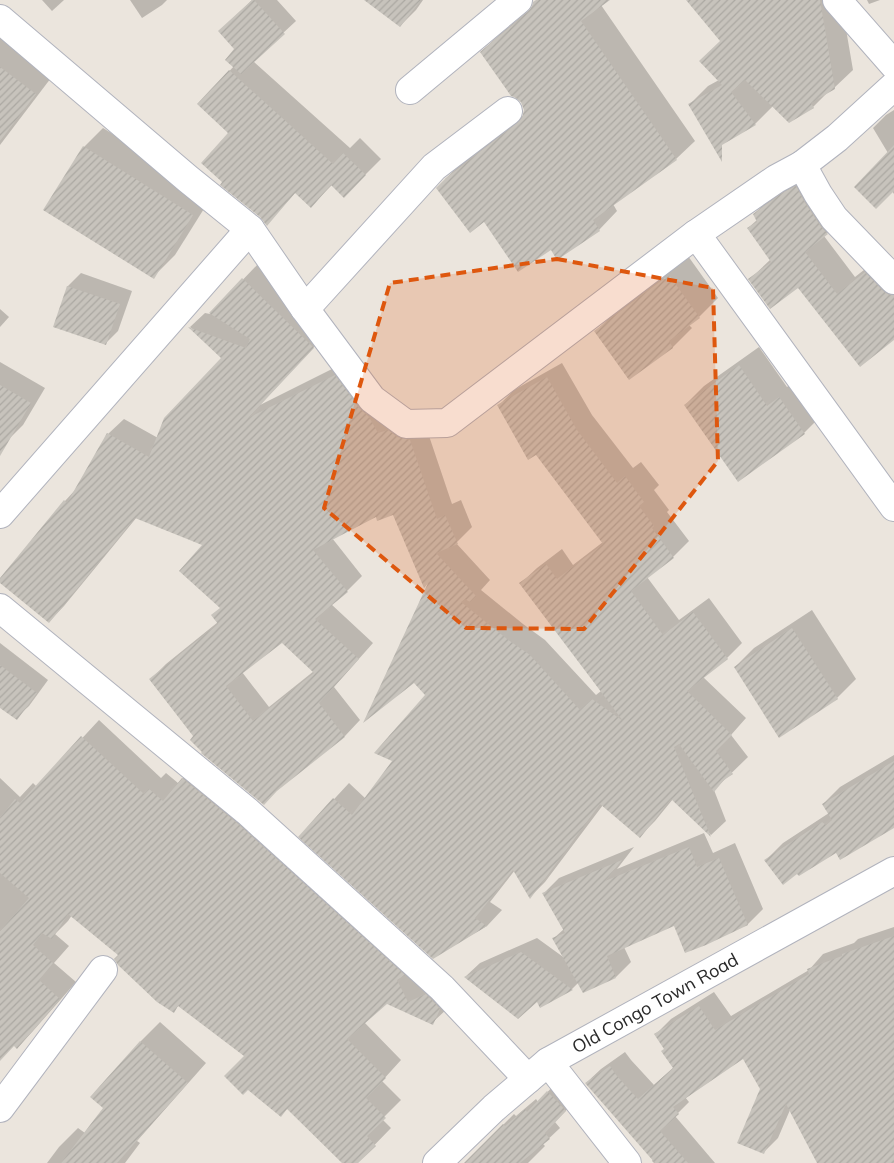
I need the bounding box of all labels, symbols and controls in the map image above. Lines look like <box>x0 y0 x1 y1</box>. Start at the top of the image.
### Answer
street label: Old Congo Town Road <box>568 948 742 1058</box>

